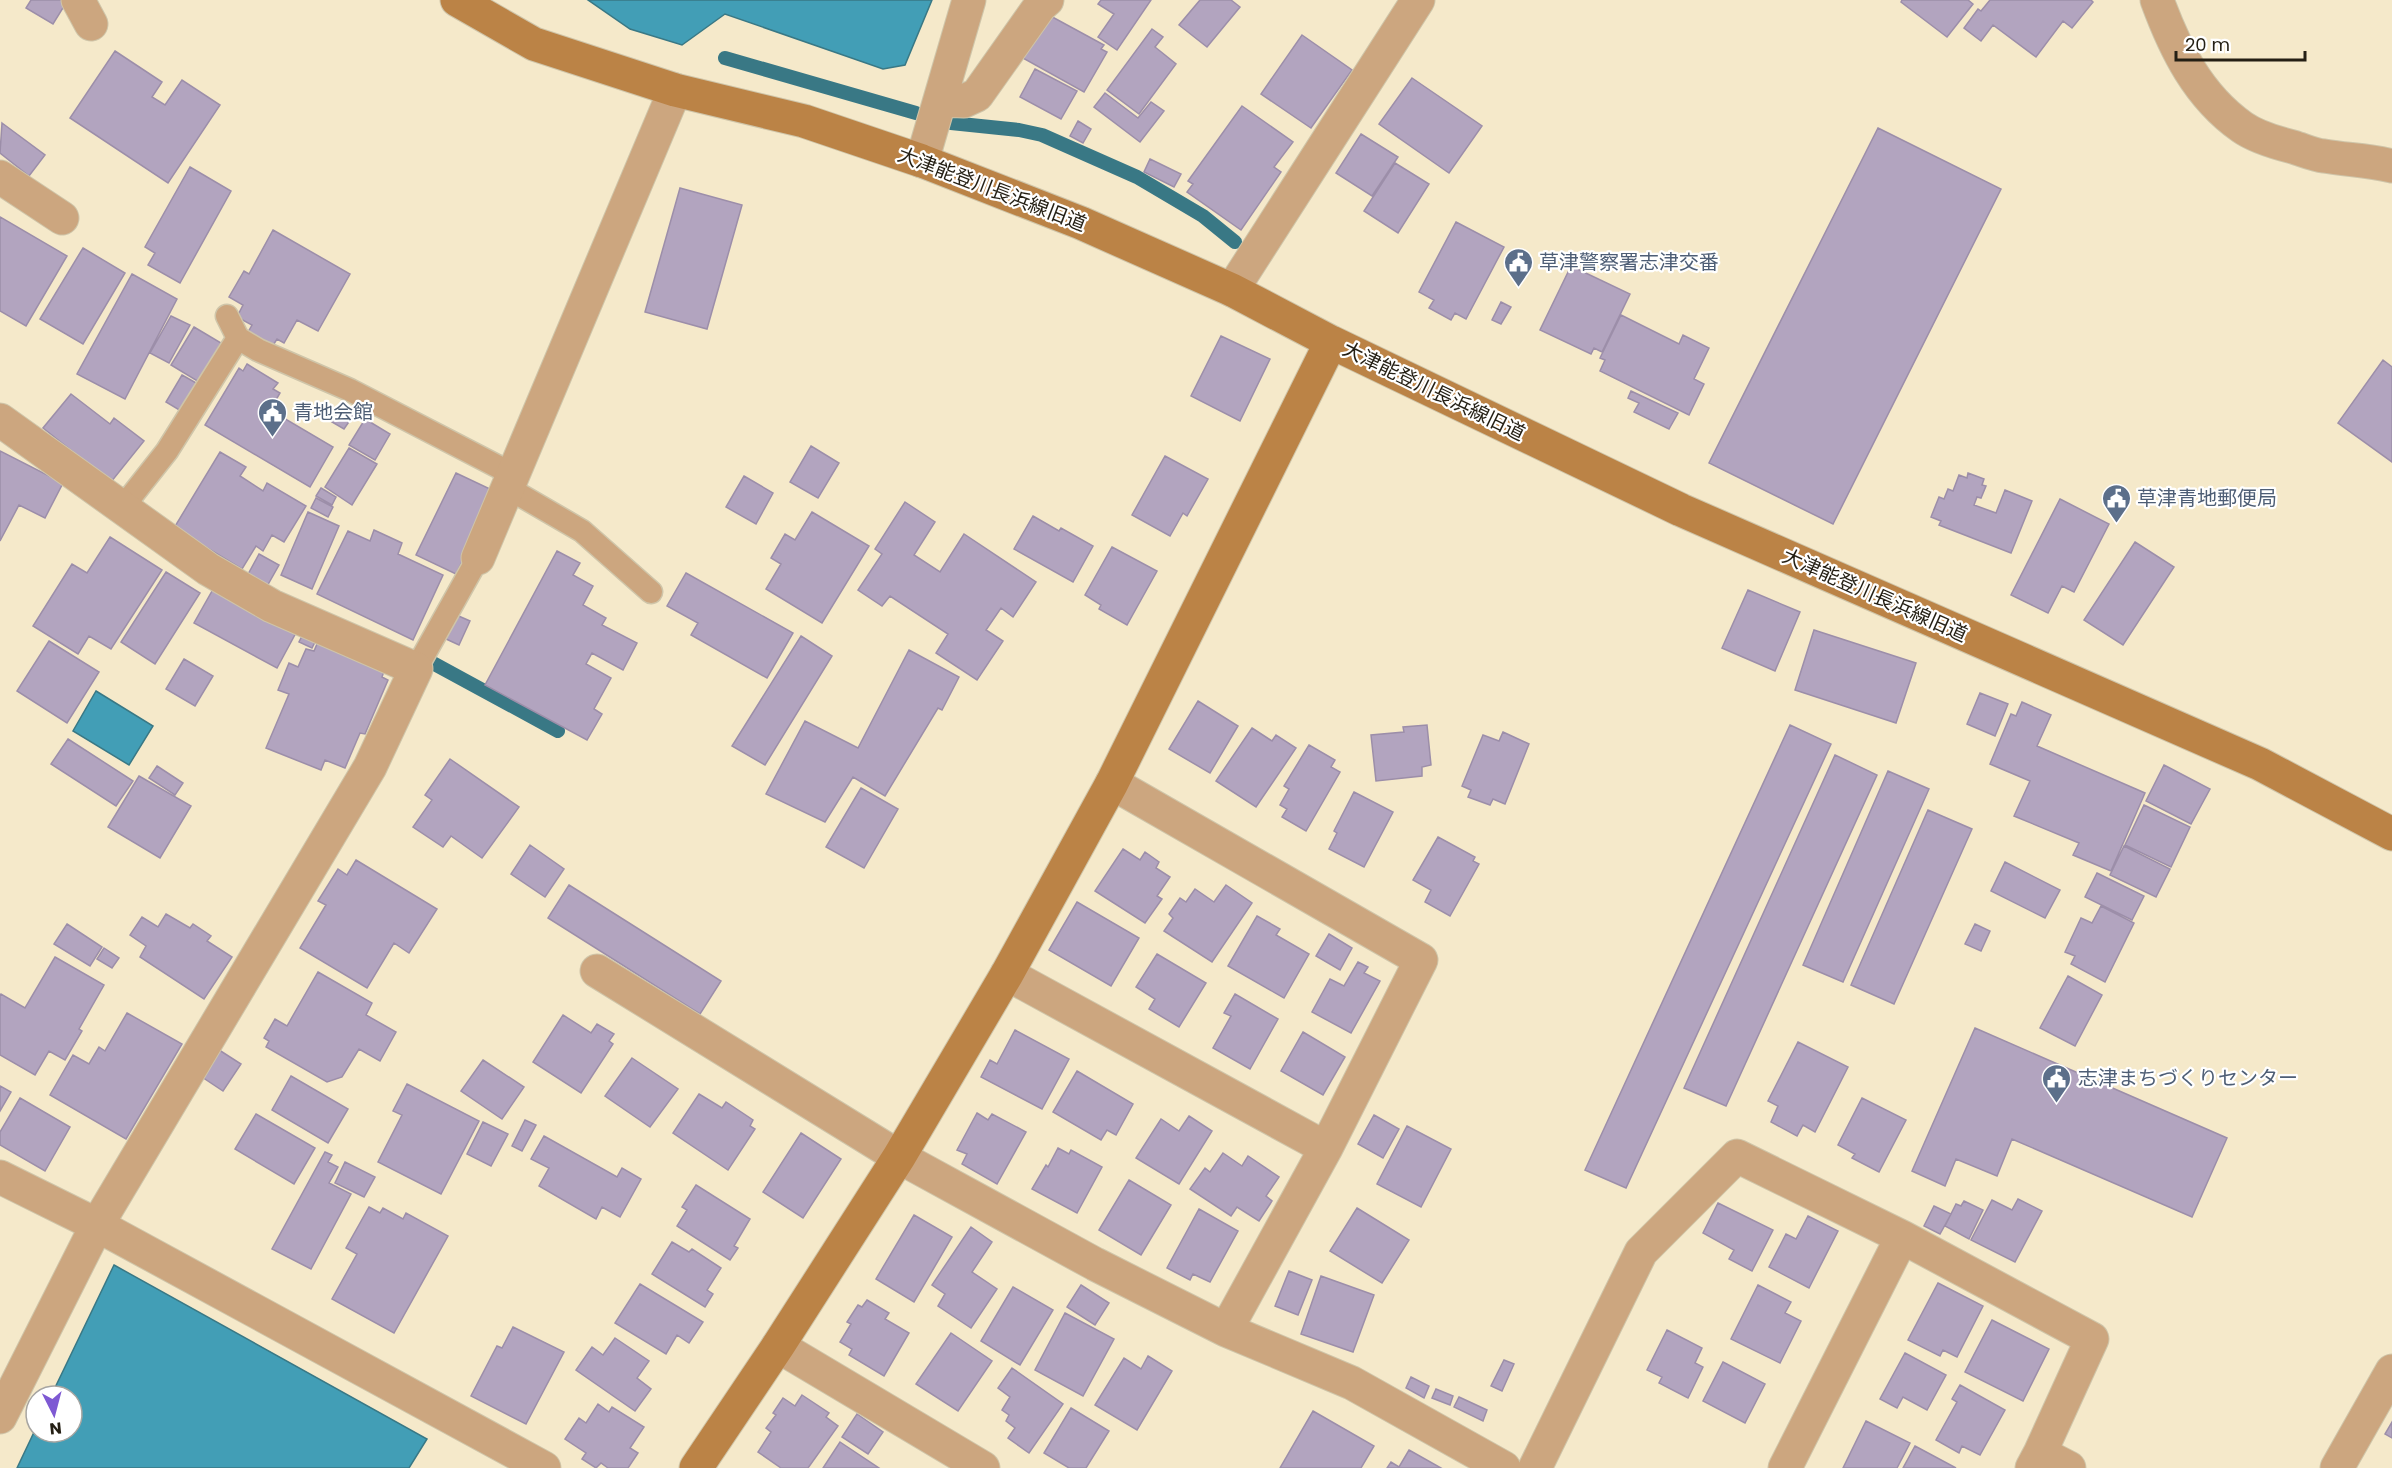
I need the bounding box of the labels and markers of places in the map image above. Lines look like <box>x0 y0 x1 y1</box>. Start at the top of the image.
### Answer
public building icon: 草津警察署志津交番 <box>1502 246 1534 288</box>
place label: 草津警察署志津交番 <box>1539 248 1719 276</box>
public building icon: 青地会館 <box>256 396 288 438</box>
place label: 青地会館 <box>293 398 373 426</box>
public building icon: 草津青地郵便局 <box>2100 482 2132 524</box>
place label: 草津青地郵便局 <box>2137 484 2277 512</box>
public building icon: 志津まちづくりセンター <box>2041 1062 2073 1104</box>
place label: 志津まちづくりセンター <box>2078 1064 2298 1092</box>

